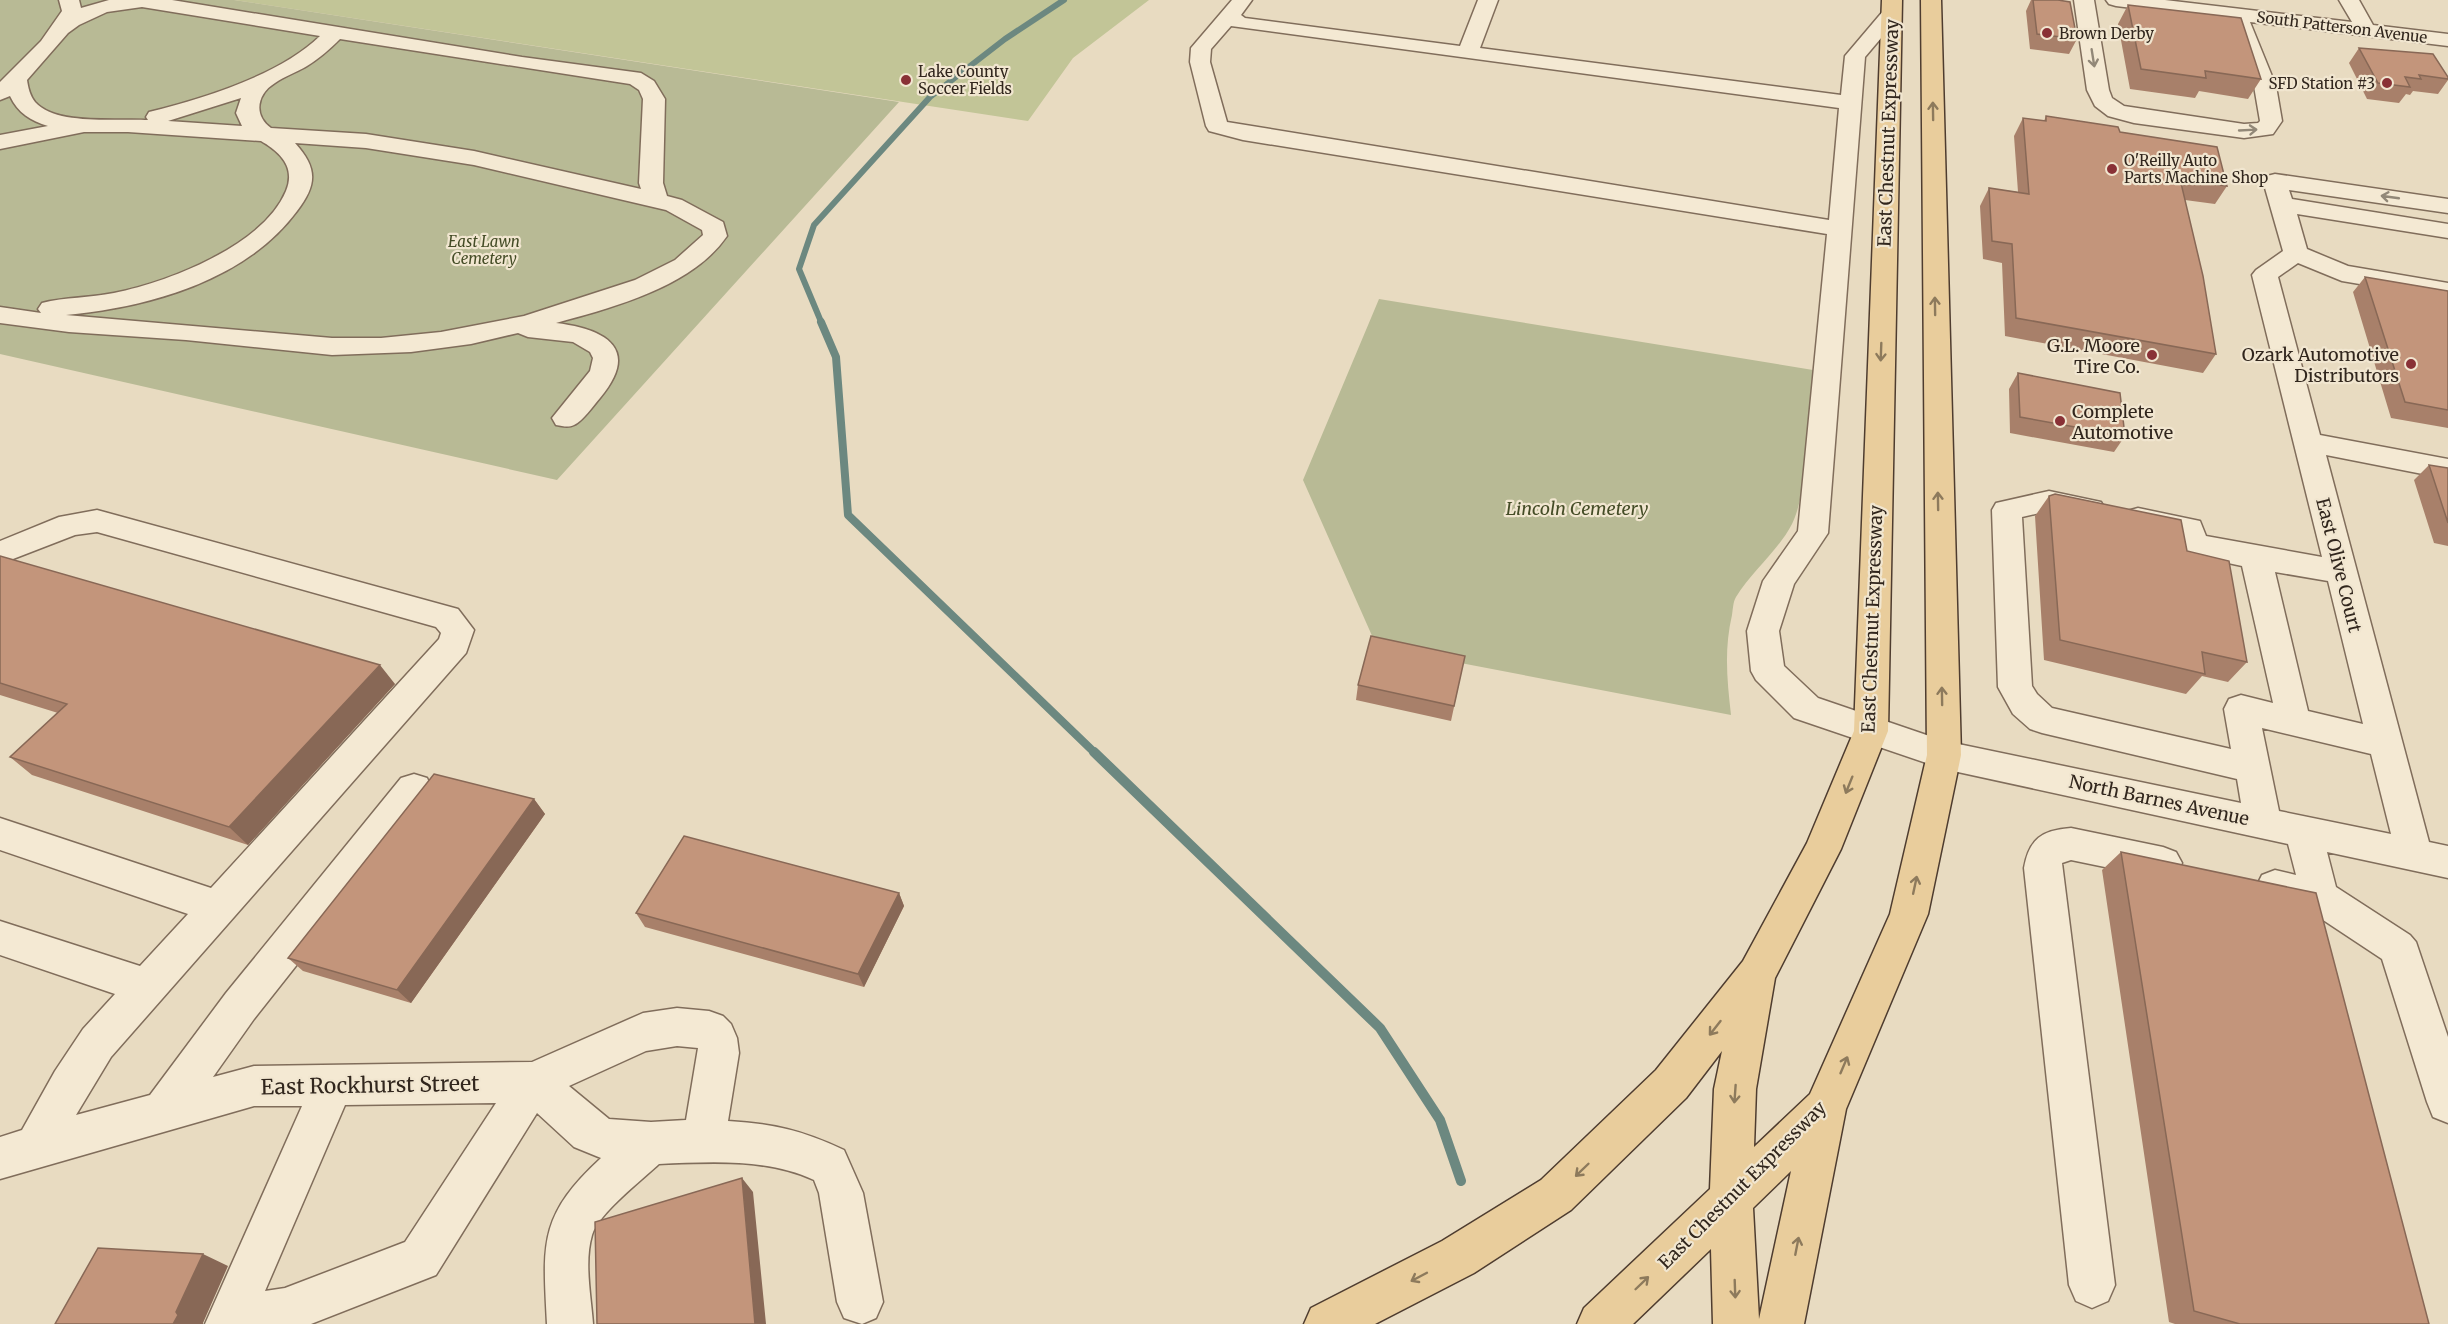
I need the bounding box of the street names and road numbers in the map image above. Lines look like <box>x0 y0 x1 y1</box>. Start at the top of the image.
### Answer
street label: South Patterson Avenue <box>2256 7 2429 47</box>
street label: East Chestnut Expressway <box>1873 18 1903 247</box>
street label: East Olive Court <box>2311 495 2367 635</box>
street label: East Chestnut Expressway <box>1857 504 1887 733</box>
street label: North Barnes Avenue <box>2067 770 2251 830</box>
street label: East Rockhurst Street <box>260 1070 480 1100</box>
street label: East Chestnut Expressway <box>1653 1096 1831 1274</box>

